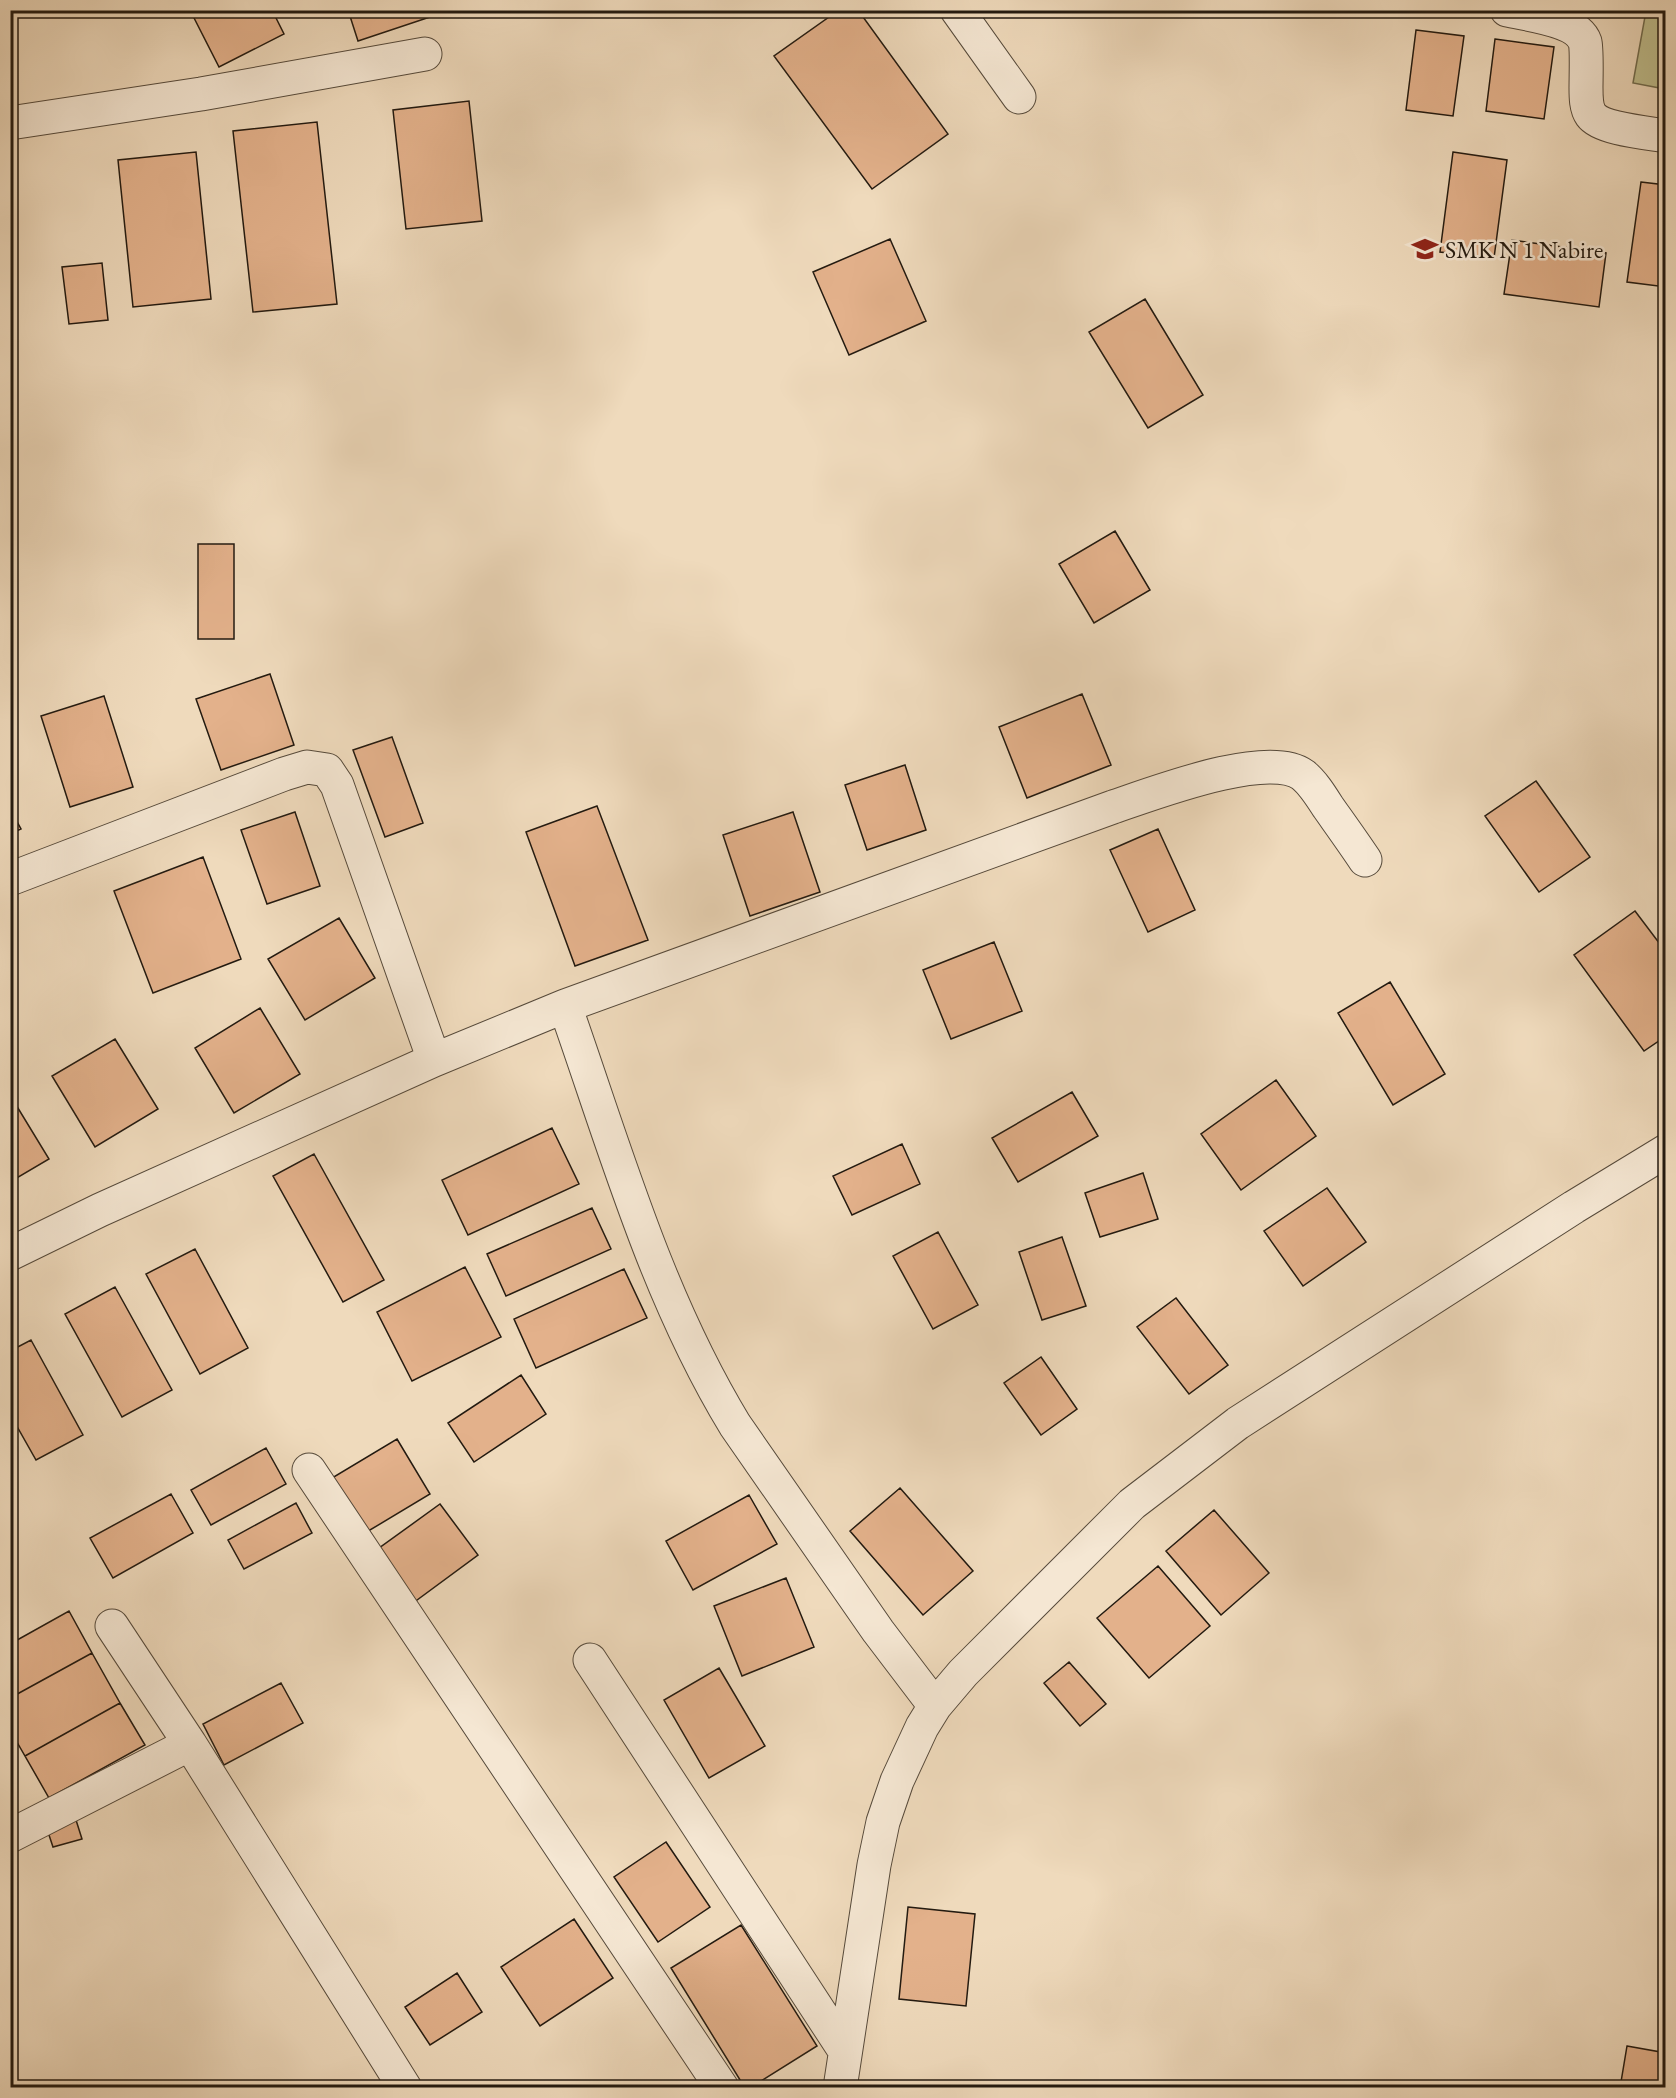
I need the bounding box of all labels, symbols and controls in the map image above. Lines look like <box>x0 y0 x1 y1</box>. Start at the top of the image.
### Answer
school or university icon: SMK N 1 Nabire <box>1410 234 1440 264</box>
place label: SMK N 1 Nabire <box>1445 234 1603 265</box>

